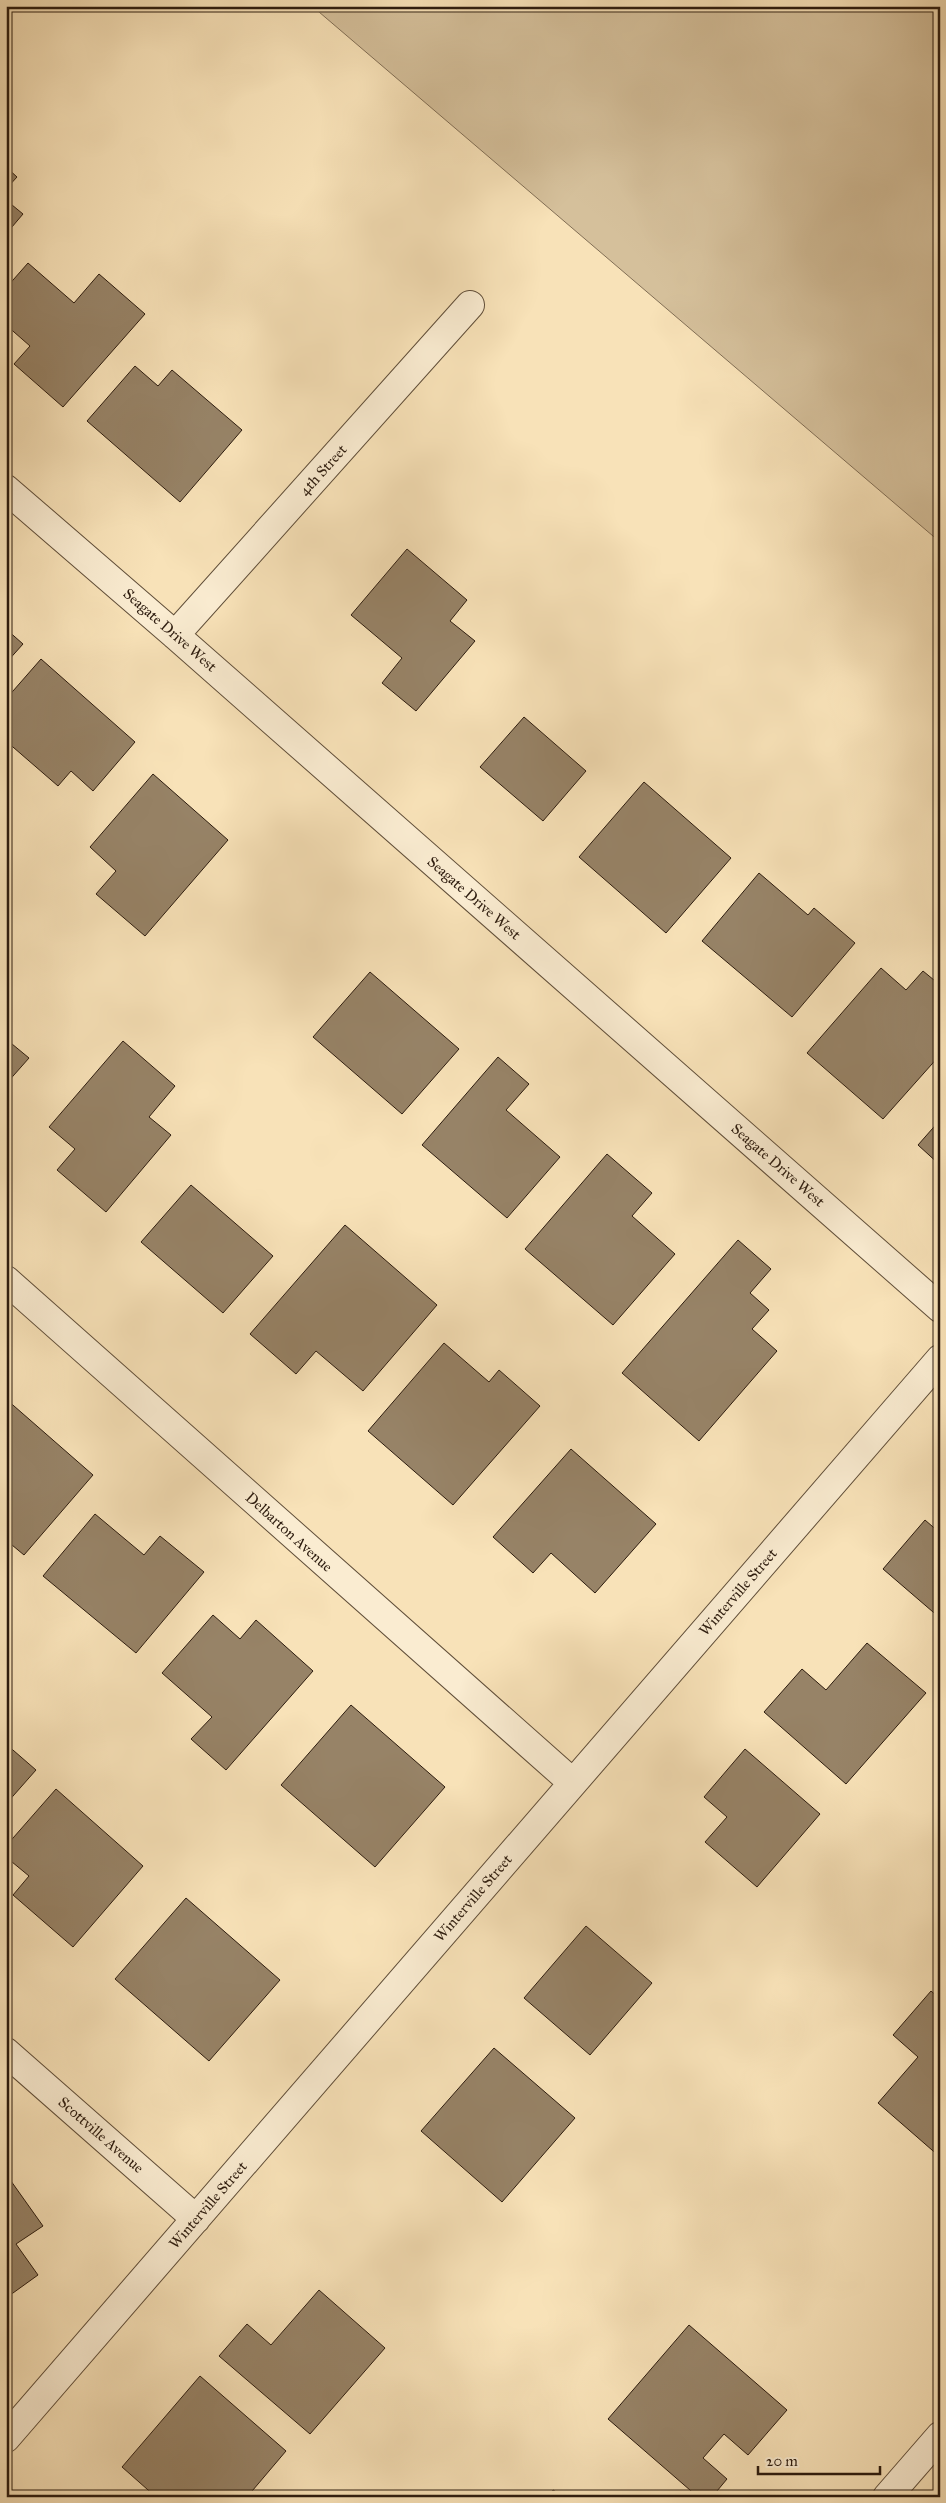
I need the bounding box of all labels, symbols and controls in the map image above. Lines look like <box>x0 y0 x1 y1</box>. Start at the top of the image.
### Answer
street label: 4th Street <box>295 440 351 499</box>
street label: Seagate Drive West <box>120 585 221 676</box>
street label: Seagate Drive West <box>424 853 525 944</box>
street label: Seagate Drive West <box>728 1120 829 1211</box>
street label: Delbarton Avenue <box>242 1488 336 1576</box>
street label: Winterville Street <box>695 1544 781 1639</box>
street label: Winterville Street <box>430 1850 516 1945</box>
street label: Scottville Avenue <box>55 2093 147 2177</box>
street label: Winterville Street <box>165 2157 251 2252</box>
scale bar <box>758 2443 881 2475</box>
text: 20 m <box>766 2452 798 2470</box>

